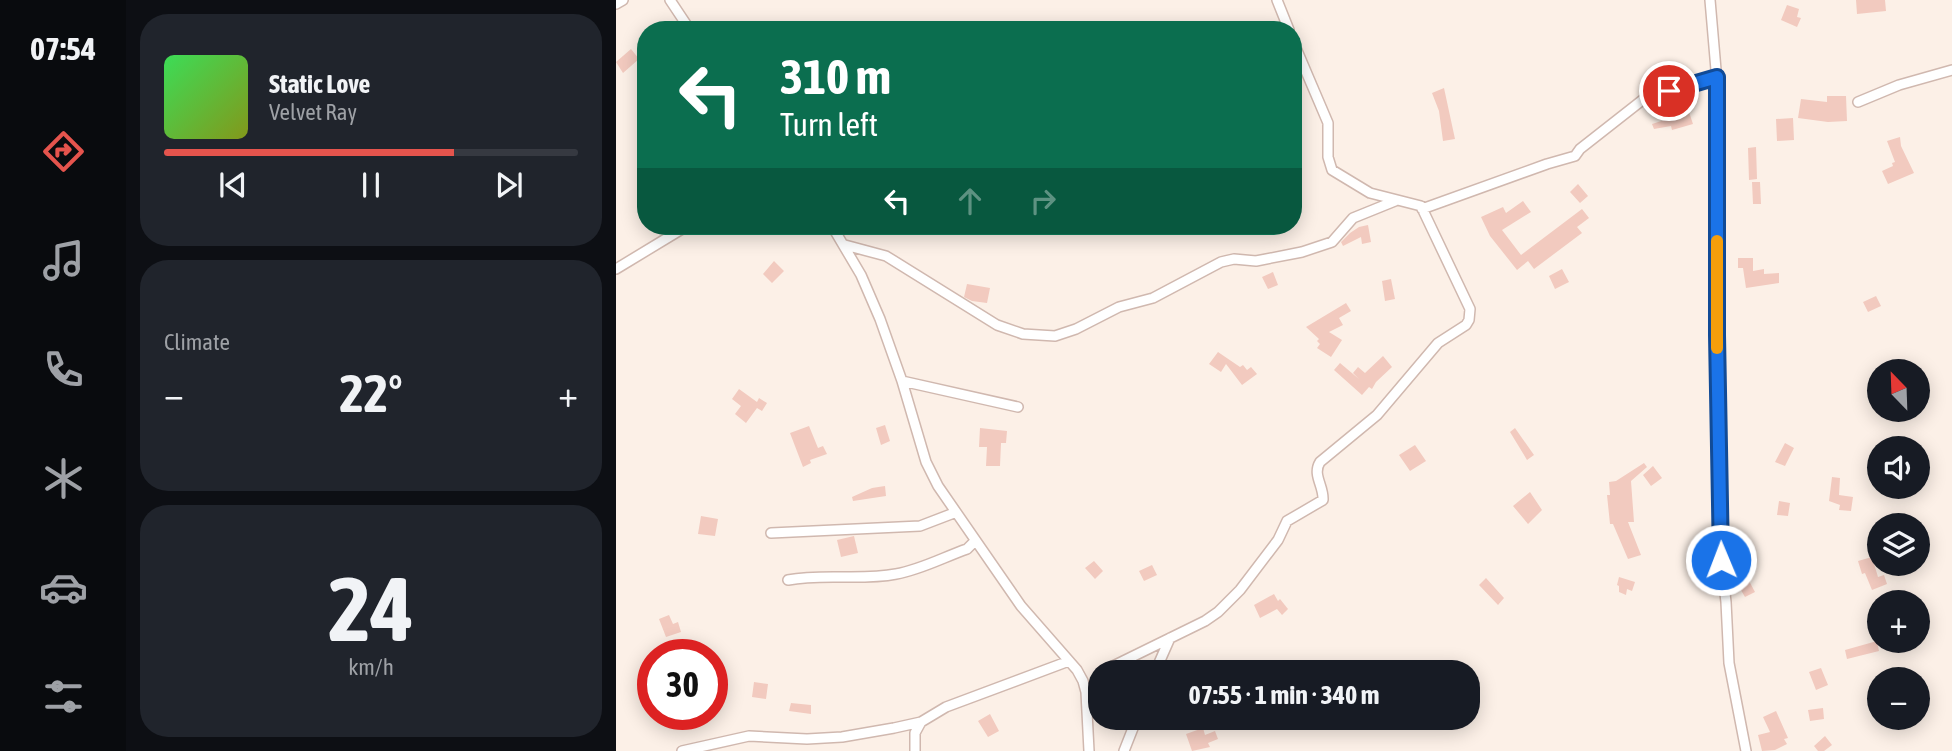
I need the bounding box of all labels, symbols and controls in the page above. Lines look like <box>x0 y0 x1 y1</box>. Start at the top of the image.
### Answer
text: 07:54 <box>30 30 96 67</box>
text: 310 m <box>780 48 891 104</box>
icon: left <box>665 49 756 140</box>
pin <box>1639 61 1699 121</box>
text: Static Love <box>269 69 370 99</box>
icon: arrive <box>1650 72 1688 110</box>
text: Velvet Ray <box>269 99 357 125</box>
text: Turn left <box>780 106 878 143</box>
icon: directions <box>39 127 88 176</box>
icon: previous <box>214 166 252 204</box>
icon: pause <box>352 166 390 204</box>
icon: next <box>490 166 528 204</box>
icon: left <box>878 182 916 220</box>
icon: ahead <box>951 182 989 220</box>
icon: right <box>1024 182 1062 220</box>
icon: music <box>39 236 88 285</box>
text: Climate <box>164 329 230 355</box>
icon: phone <box>39 345 88 394</box>
north arrow <box>1867 359 1930 422</box>
map controls <box>1867 359 1930 730</box>
text: 22° <box>339 363 403 423</box>
text: − <box>164 372 184 415</box>
text: + <box>558 372 578 415</box>
button: sound <box>1867 436 1930 499</box>
icon: climate <box>39 454 88 503</box>
button: layers <box>1867 513 1930 576</box>
position arrow <box>1684 523 1758 597</box>
text: 24 <box>328 556 414 660</box>
icon: car <box>39 563 88 612</box>
button: + <box>1867 590 1930 653</box>
speed limit sign: 30 <box>637 639 728 730</box>
text: km/h <box>348 654 394 680</box>
button: − <box>1867 667 1930 730</box>
icon: filters <box>39 672 88 721</box>
text: 07:55 · 1 min · 340 m <box>1189 680 1379 710</box>

